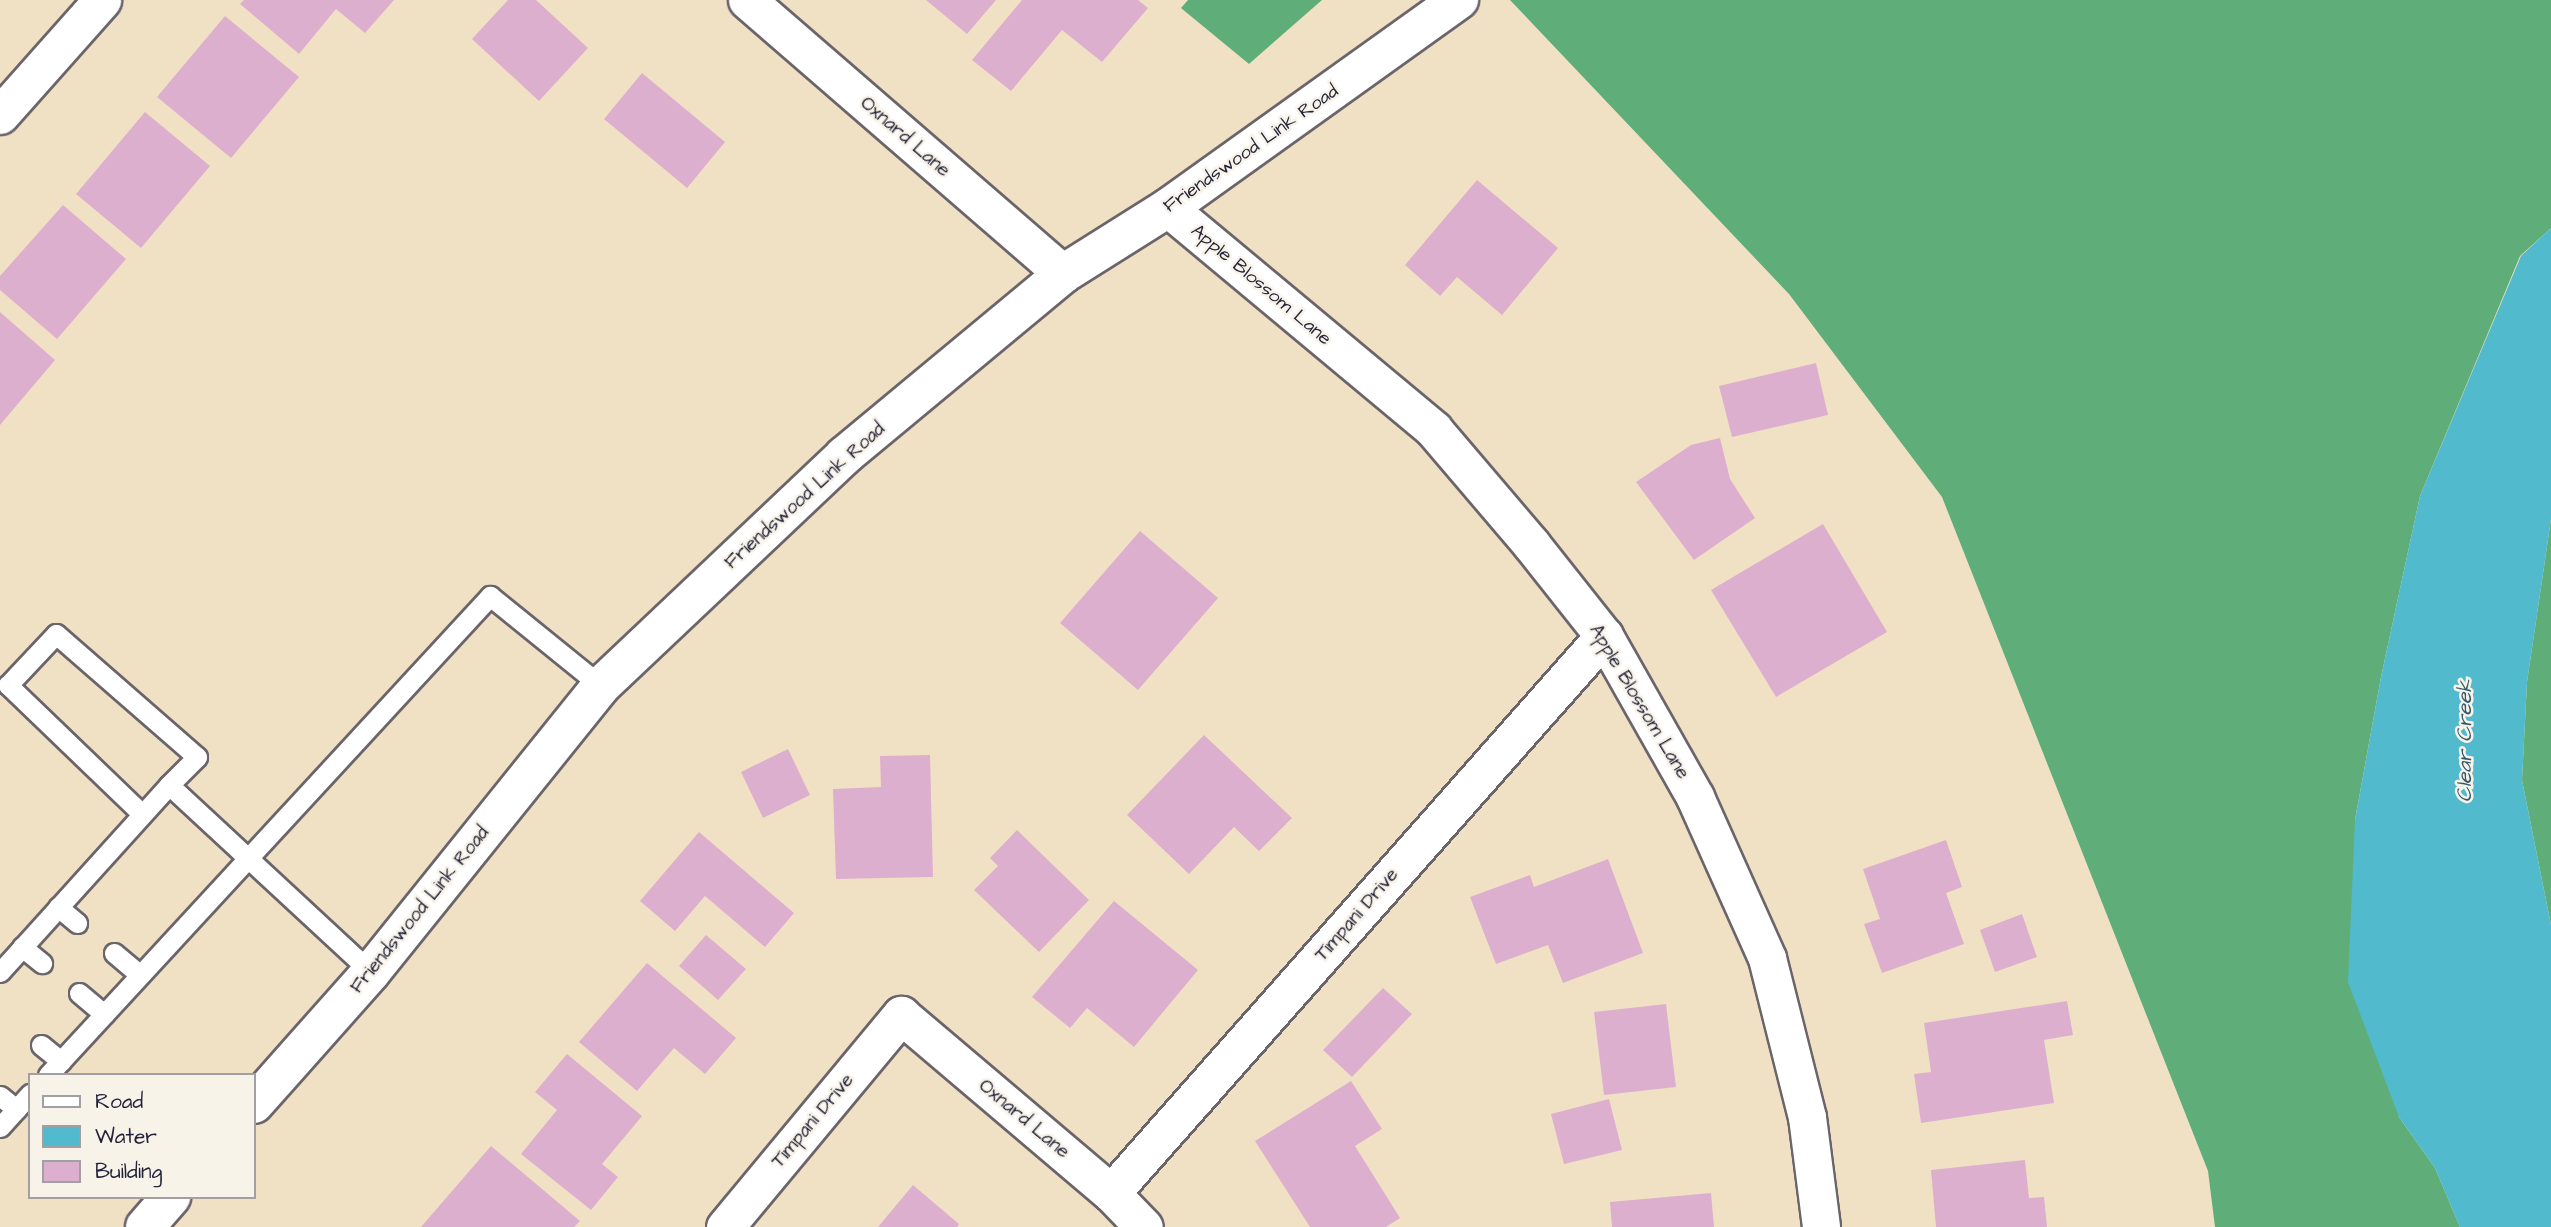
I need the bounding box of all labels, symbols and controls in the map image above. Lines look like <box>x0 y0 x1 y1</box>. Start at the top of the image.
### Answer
street label: Friendswood Link Road <box>1159 80 1343 218</box>
street label: Oxnard Lane <box>856 92 954 182</box>
street label: Apple Blossom Lane <box>1186 220 1336 350</box>
street label: Friendswood Link Road <box>720 418 890 574</box>
street label: Apple Blossom Lane <box>1584 621 1694 783</box>
water label: Clear Creek <box>2452 680 2478 802</box>
street label: Friendswood Link Road <box>346 822 494 998</box>
street label: Timpani Drive <box>1310 864 1404 966</box>
street label: Timpani Drive <box>767 1069 859 1173</box>
legend <box>28 1073 256 1199</box>
street label: Oxnard Lane <box>974 1075 1074 1163</box>
text: Road <box>95 1087 143 1116</box>
text: Water <box>95 1122 157 1151</box>
text: Building <box>95 1157 162 1186</box>

